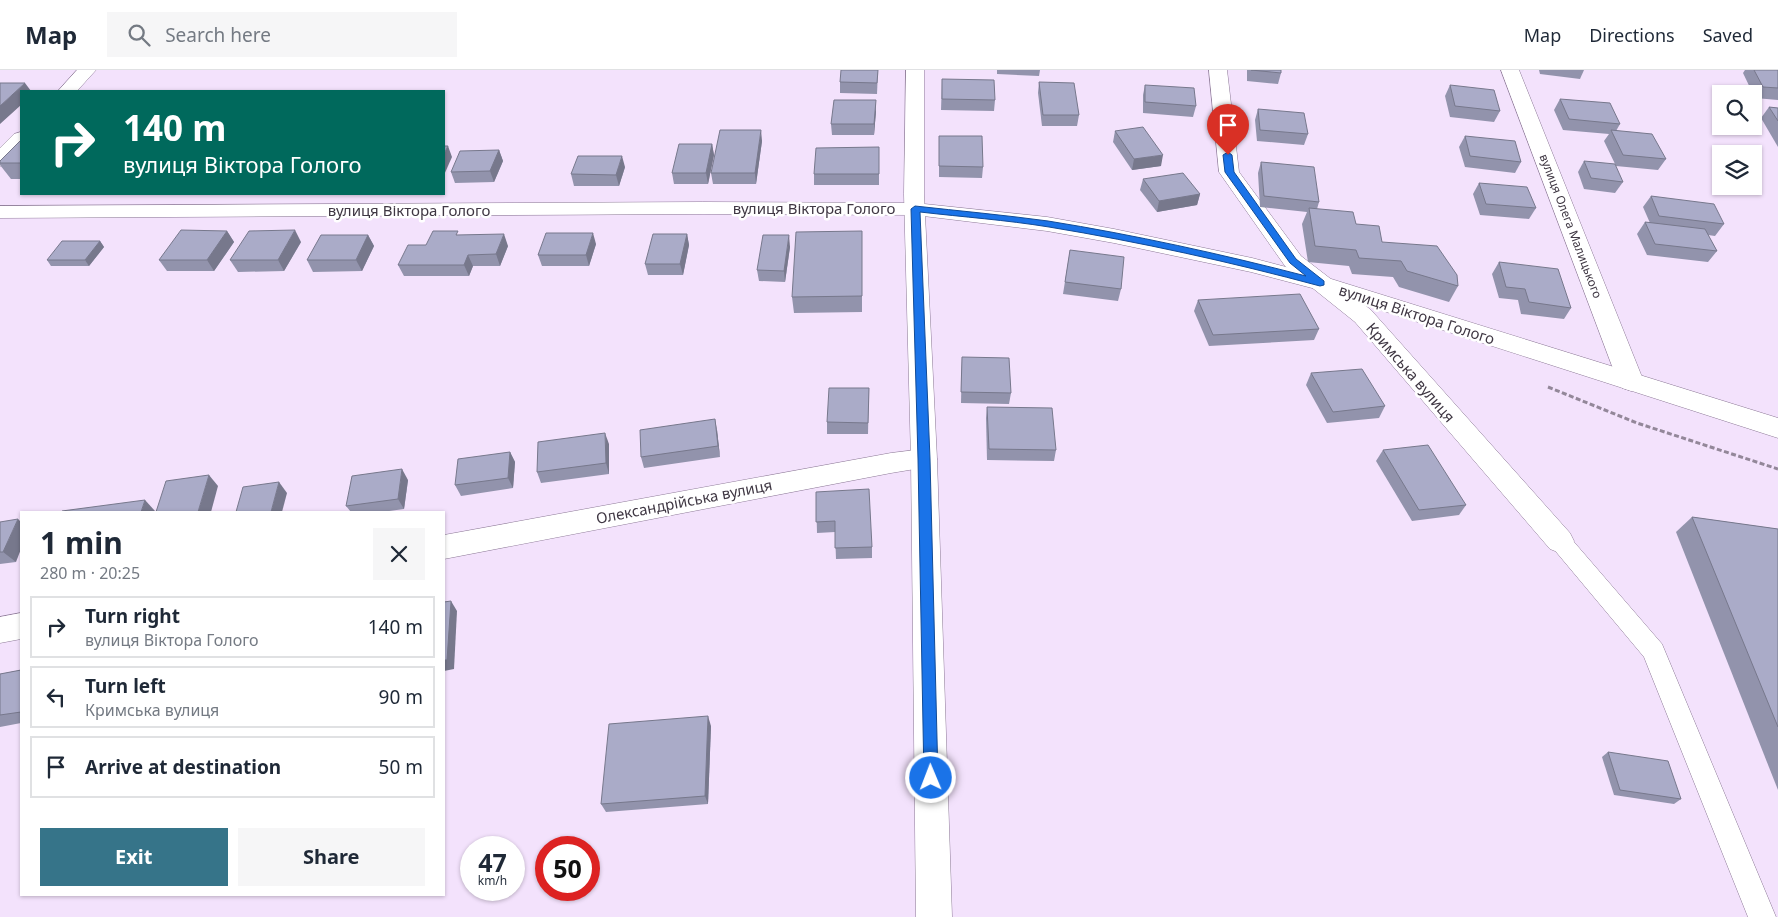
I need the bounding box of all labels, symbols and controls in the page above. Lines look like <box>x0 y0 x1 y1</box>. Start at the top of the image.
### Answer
search box <box>107 12 457 57</box>
text: Map <box>25 18 77 51</box>
icon: search <box>125 21 153 49</box>
text: Search here <box>165 22 271 48</box>
text: Map <box>1524 23 1561 47</box>
text: Directions <box>1589 23 1675 47</box>
text: Saved <box>1703 23 1753 47</box>
map controls <box>1712 85 1762 195</box>
button: search <box>1712 85 1762 135</box>
text: 140 m <box>123 104 226 151</box>
pin <box>1207 104 1249 155</box>
icon: right <box>40 110 105 175</box>
icon: arrive <box>1214 111 1242 139</box>
button: layers <box>1712 145 1762 195</box>
text: вулиця Віктора Голого <box>123 149 362 179</box>
street label: вулиця Олега Малицького <box>1536 151 1606 301</box>
street label: вулиця Віктора Голого <box>733 198 895 218</box>
street label: вулиця Віктора Голого <box>328 200 490 220</box>
street label: вулиця Віктора Голого <box>1337 279 1498 349</box>
street label: Кримська вулиця <box>1362 318 1460 426</box>
street label: Олександрійська вулиця <box>594 474 774 528</box>
text: 1 min <box>40 522 123 563</box>
button: close <box>373 528 425 580</box>
text: 280 m · 20:25 <box>40 562 140 584</box>
text: Turn right <box>85 603 180 629</box>
icon: right <box>42 613 70 641</box>
text: 140 m <box>368 614 423 640</box>
text: вулиця Віктора Голого <box>85 629 259 651</box>
text: Turn left <box>85 673 166 699</box>
icon: left <box>42 683 70 711</box>
text: 90 m <box>379 684 423 710</box>
text: Кримська вулиця <box>85 699 219 721</box>
position arrow <box>904 751 956 803</box>
icon: arrive <box>42 753 70 781</box>
text: Arrive at destination <box>85 754 281 780</box>
text: 50 m <box>379 754 423 780</box>
button: Exit <box>40 828 228 886</box>
button: Share <box>238 828 425 886</box>
speed limit sign: 50 <box>535 836 600 901</box>
text: 47 <box>478 845 507 879</box>
text: km/h <box>478 872 507 889</box>

